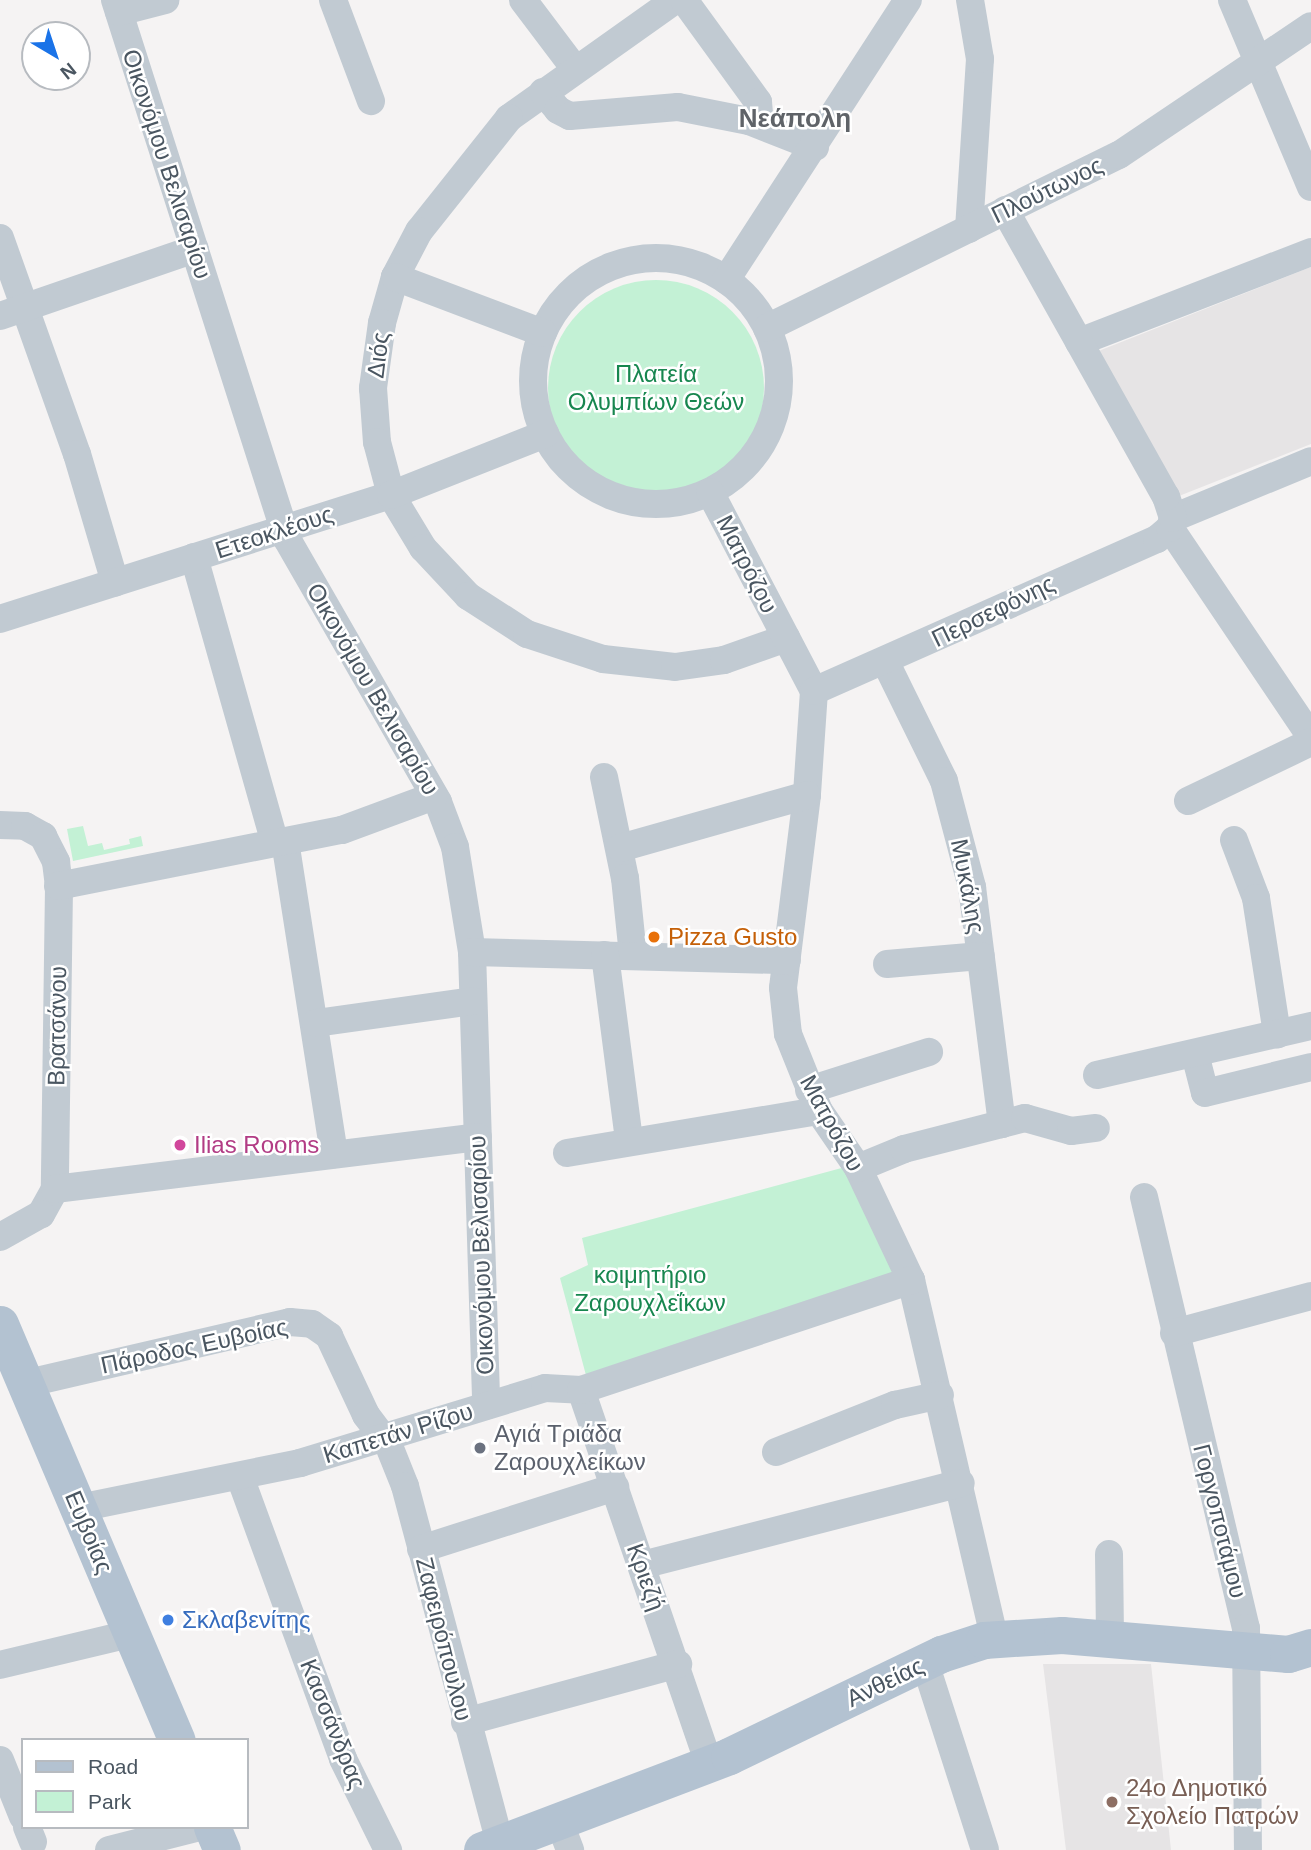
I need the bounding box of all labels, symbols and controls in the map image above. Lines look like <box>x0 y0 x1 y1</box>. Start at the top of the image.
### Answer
north arrow <box>21 21 91 91</box>
street label: Οικονόμου Βελισαρίου <box>116 46 218 282</box>
text: N <box>56 59 80 84</box>
district label: Νεάπολη <box>739 103 851 135</box>
street label: Πλούτωνος <box>987 151 1107 229</box>
street label: Διός <box>361 330 395 380</box>
park label: Πλατεία Ολυμπίων Θεών <box>568 360 744 416</box>
street label: Ετεοκλέους <box>211 499 337 565</box>
street label: Ματρόζου <box>710 510 784 618</box>
street label: Περσεφόνης <box>927 569 1059 653</box>
street label: Οικονόμου Βελισαρίου <box>301 578 445 800</box>
street label: Μυκάλης <box>945 836 991 936</box>
place label: Pizza Gusto <box>668 923 797 951</box>
marker: Pizza Gusto <box>646 929 662 945</box>
street label: Βρατσάνου <box>42 966 72 1086</box>
street label: Ματρόζου <box>794 1070 870 1176</box>
place label: Ilias Rooms <box>194 1131 319 1159</box>
street label: Οικονόμου Βελισαρίου <box>462 1135 500 1375</box>
marker: Ilias Rooms <box>172 1137 188 1153</box>
park label: κοιμητήριο Ζαρουχλεΐκων <box>574 1261 726 1317</box>
street label: Πάροδος Ευβοίας <box>98 1312 290 1380</box>
street label: Καπετάν Ρίζου <box>320 1397 476 1469</box>
place label: Αγιά Τριάδα Ζαρουχλείκων <box>494 1420 646 1476</box>
marker: Αγιά Τριάδα Ζαρουχλείκων <box>472 1440 488 1456</box>
street label: Γοργοποτάμου <box>1187 1441 1253 1601</box>
street label: Ευβοίας <box>59 1486 119 1578</box>
street label: Κριεζή <box>621 1540 671 1614</box>
street label: Ζαφειρόπουλου <box>410 1554 478 1724</box>
place label: Σκλαβενίτης <box>182 1606 311 1634</box>
marker: Σκλαβενίτης <box>160 1612 176 1628</box>
street label: Ανθείας <box>842 1651 928 1713</box>
street label: Κασσάνδρας <box>294 1655 372 1793</box>
legend <box>21 1738 248 1829</box>
text: Road <box>88 1755 138 1778</box>
place label: 24ο Δημοτικό Σχολείο Πατρών <box>1126 1774 1299 1830</box>
text: Park <box>88 1790 131 1813</box>
marker: 24ο Δημοτικό Σχολείο Πατρών <box>1104 1794 1120 1810</box>

